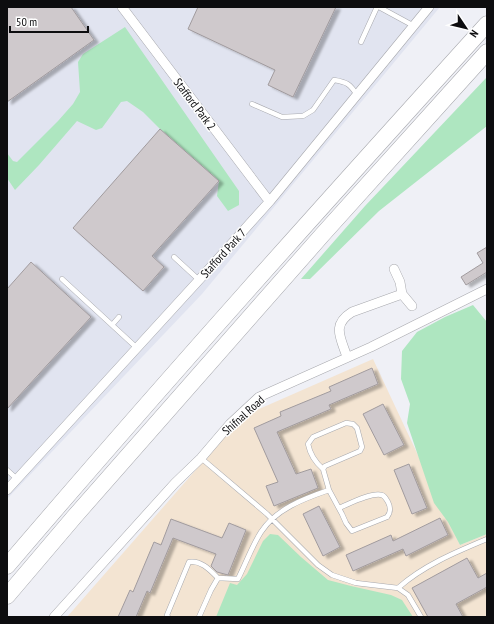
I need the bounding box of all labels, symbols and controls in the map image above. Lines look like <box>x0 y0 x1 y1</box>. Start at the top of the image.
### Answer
scale bar <box>10 8 88 34</box>
north arrow <box>446 8 486 48</box>
text: 50 m <box>16 14 37 29</box>
text: N <box>467 27 482 40</box>
street label: Stafford Park 2 <box>171 75 219 133</box>
street label: Stafford Park 7 <box>197 225 249 281</box>
street label: Shifnal Road <box>219 392 267 438</box>

